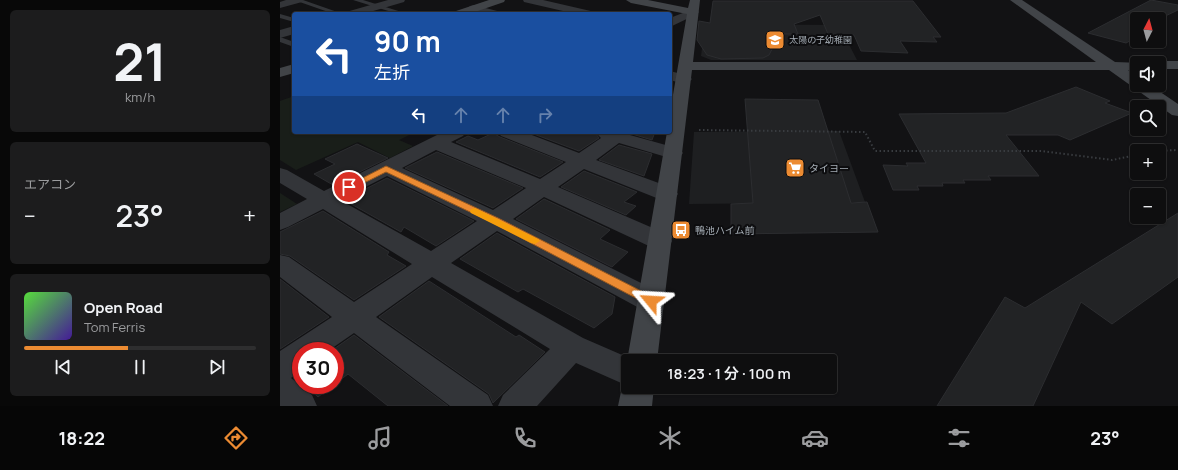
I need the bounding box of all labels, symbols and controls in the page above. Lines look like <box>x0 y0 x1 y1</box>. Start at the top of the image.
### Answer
north arrow <box>1130 12 1166 48</box>
map controls <box>1130 12 1166 224</box>
text: 90 m <box>374 22 441 60</box>
text: 21 <box>113 26 167 97</box>
icon: left <box>308 28 360 80</box>
school or university icon: 太陽の子幼稚園 <box>764 29 786 51</box>
place label: 太陽の子幼稚園 <box>789 33 852 46</box>
button: sound <box>1130 56 1166 92</box>
text: 左折 <box>374 60 410 84</box>
text: km/h <box>125 88 155 106</box>
button: search <box>1130 100 1166 136</box>
icon: left <box>408 104 430 126</box>
icon: ahead <box>450 104 472 126</box>
icon: ahead <box>492 104 514 126</box>
icon: right <box>534 104 556 126</box>
button: + <box>1130 144 1166 180</box>
supermarket icon: タイヨー <box>784 157 806 179</box>
place label: タイヨー <box>809 161 849 175</box>
pin <box>332 170 366 204</box>
text: エアコン <box>24 175 76 193</box>
icon: arrive <box>338 176 360 198</box>
button: − <box>1130 188 1166 224</box>
text: 23° <box>115 195 164 236</box>
text: − <box>24 201 36 231</box>
text: + <box>243 201 256 231</box>
bus stop icon: 鴨池ハイム前 <box>670 219 692 241</box>
place label: 鴨池ハイム前 <box>695 223 755 237</box>
position arrow <box>630 280 672 322</box>
text: Open Road <box>84 297 163 318</box>
text: Tom Ferris <box>84 318 145 336</box>
speed limit sign: 30 <box>292 342 344 394</box>
icon: previous <box>52 356 74 378</box>
icon: pause <box>129 356 151 378</box>
icon: next <box>206 356 228 378</box>
text: 18:23 · 1 分 · 100 m <box>667 363 791 384</box>
icon: directions <box>222 424 250 452</box>
icon: music <box>366 424 394 452</box>
icon: phone <box>511 424 539 452</box>
icon: climate <box>656 424 684 452</box>
icon: car <box>801 424 829 452</box>
icon: filters <box>945 424 973 452</box>
text: 18:22 <box>58 426 105 450</box>
text: 23° <box>1090 426 1120 450</box>

